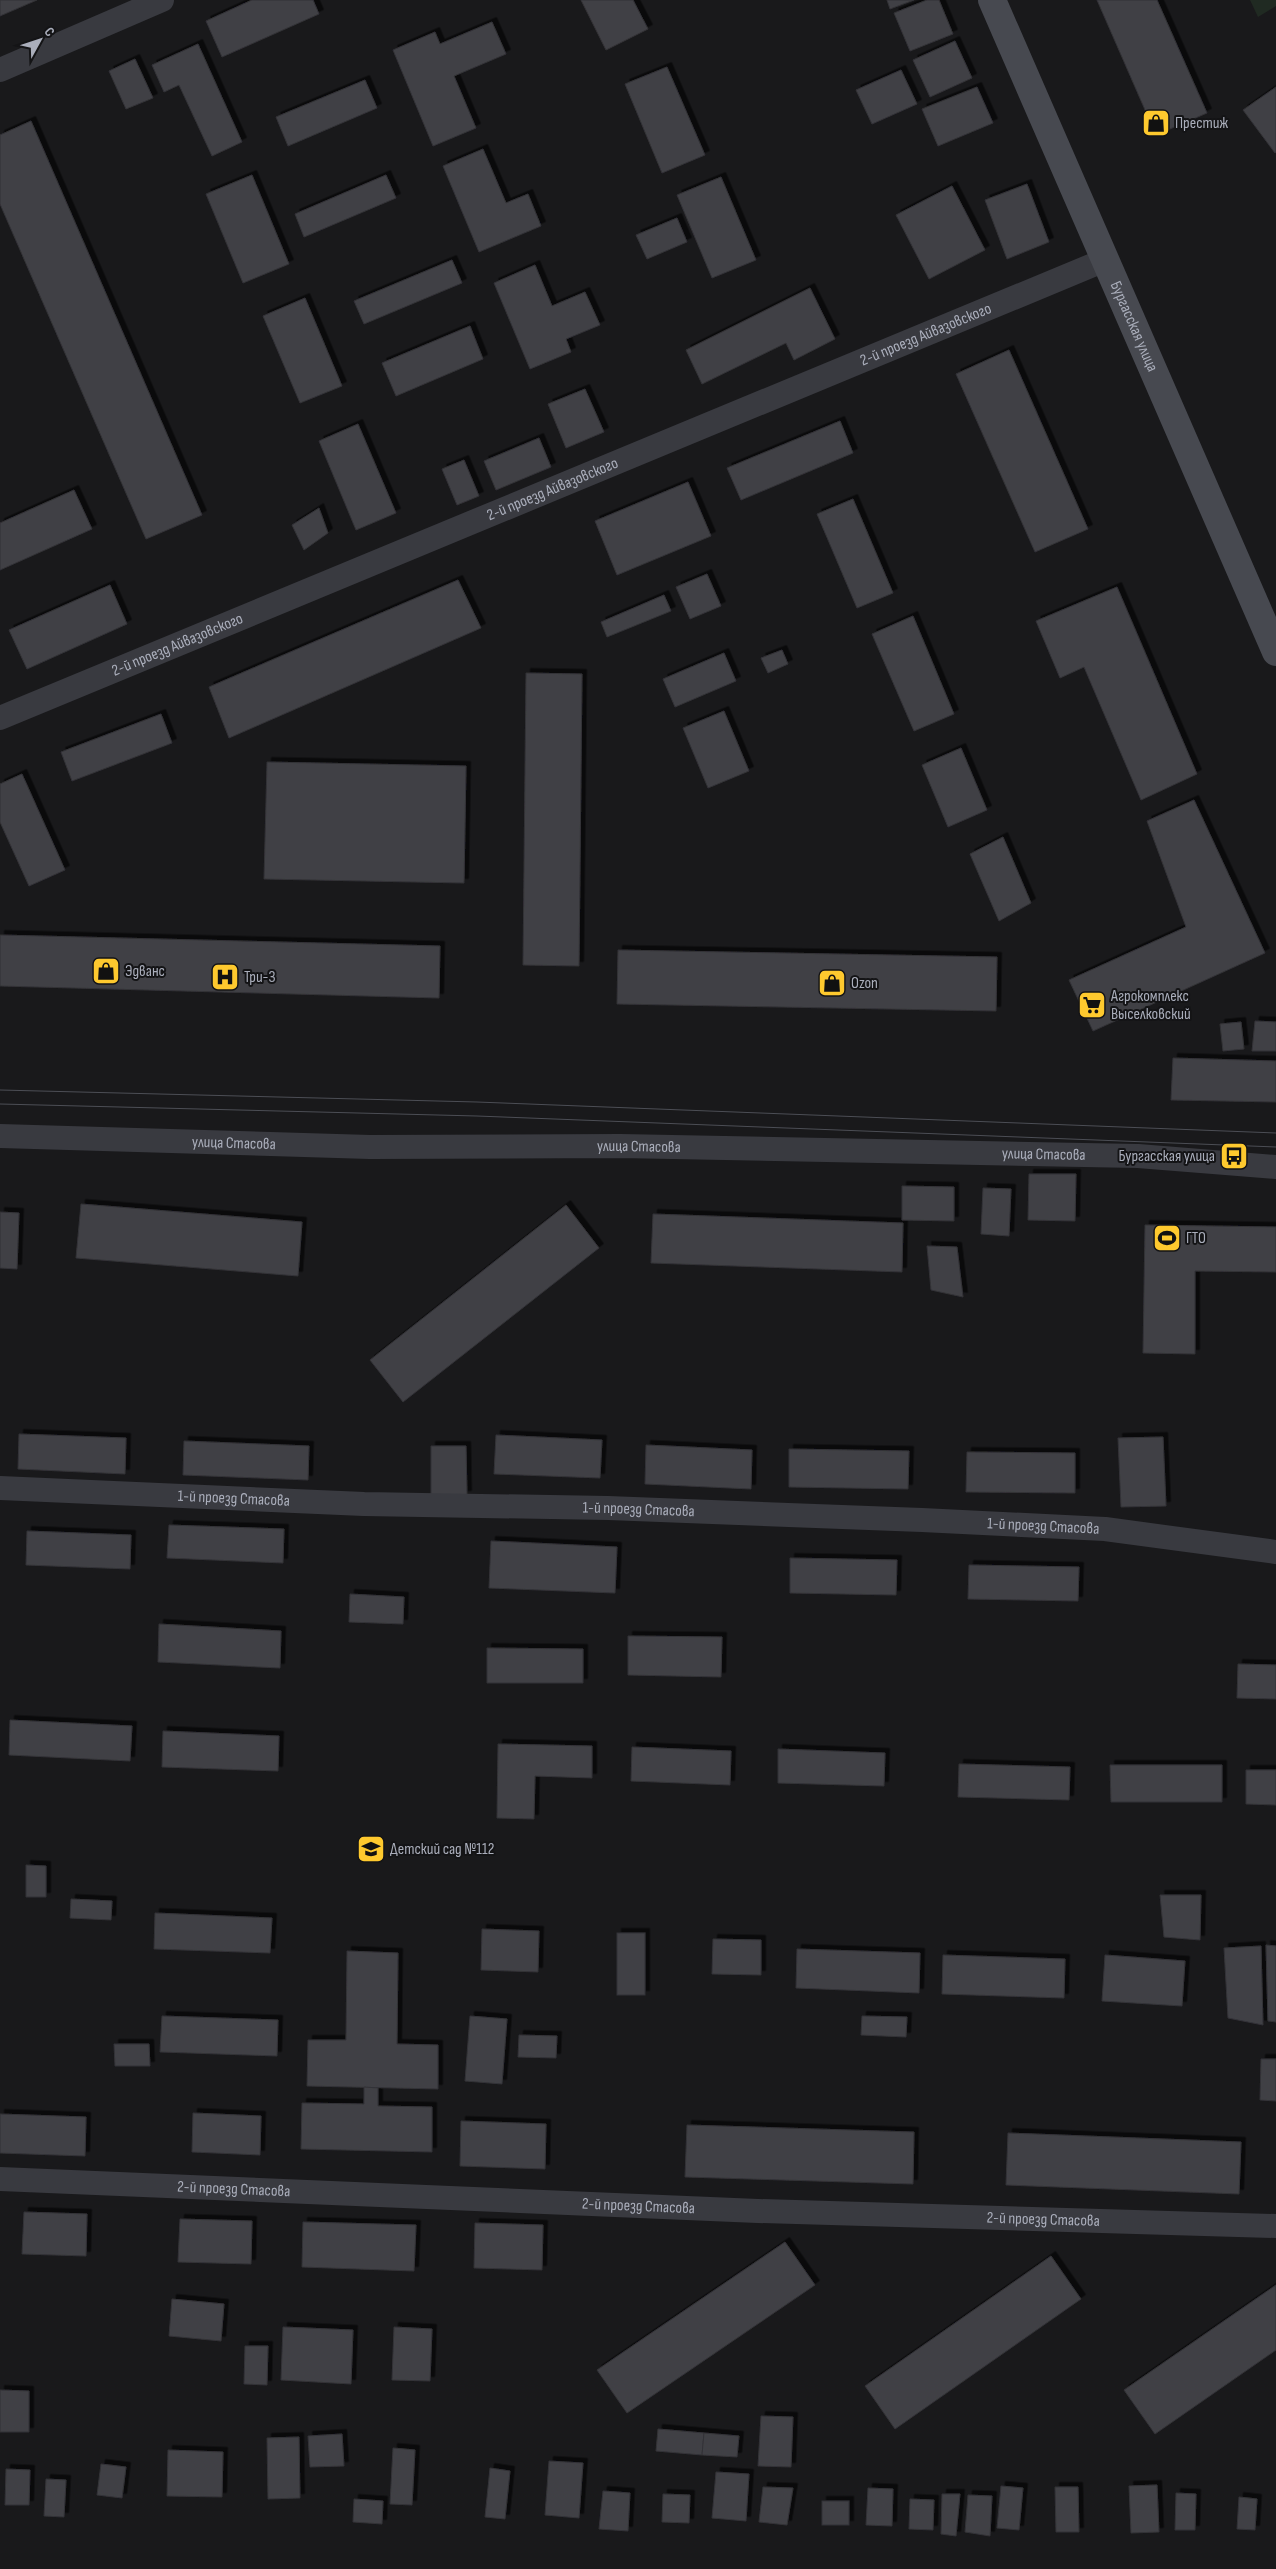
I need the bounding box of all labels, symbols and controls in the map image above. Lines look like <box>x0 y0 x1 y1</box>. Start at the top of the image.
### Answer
north arrow <box>15 15 65 65</box>
text: С <box>41 24 58 40</box>
shop icon: Престиж <box>1141 108 1171 138</box>
place label: Престиж <box>1175 114 1228 133</box>
street label: Бургасская улица <box>1106 278 1162 374</box>
street label: 2-й проезд Айвазовского <box>857 299 994 370</box>
street label: 2-й проезд Айвазовского <box>484 453 621 525</box>
street label: 2-й проезд Айвазовского <box>109 609 246 680</box>
shop icon: Эдванс <box>91 956 121 986</box>
place label: Эдванс <box>125 962 165 981</box>
hospital icon: Три-З <box>210 962 240 992</box>
place label: Три-З <box>244 968 276 987</box>
shop icon: Ozon <box>817 968 847 998</box>
place label: Ozon <box>851 974 878 993</box>
place label: Агрокомплекс Выселковский <box>1110 987 1191 1024</box>
supermarket icon: Агрокомплекс Выселковский <box>1077 990 1107 1020</box>
street label: улица Стасова <box>192 1132 276 1154</box>
street label: улица Стасова <box>597 1136 681 1157</box>
bus stop icon: Бургасская улица <box>1219 1141 1249 1171</box>
street label: улица Стасова <box>1002 1144 1086 1164</box>
place label: Бургасская улица <box>1118 1147 1215 1166</box>
sports icon: ГТО <box>1152 1223 1182 1253</box>
place label: ГТО <box>1186 1229 1206 1248</box>
street label: 1-й проезд Стасова <box>177 1486 290 1510</box>
street label: 1-й проезд Стасова <box>582 1498 695 1521</box>
street label: 1-й проезд Стасова <box>987 1514 1100 1538</box>
school or university icon: Детский сад №112 <box>356 1834 386 1864</box>
place label: Детский сад №112 <box>390 1840 494 1859</box>
street label: 2-й проезд Стасова <box>177 2177 291 2201</box>
street label: 2-й проезд Стасова <box>581 2194 695 2218</box>
street label: 2-й проезд Стасова <box>986 2208 1100 2230</box>

